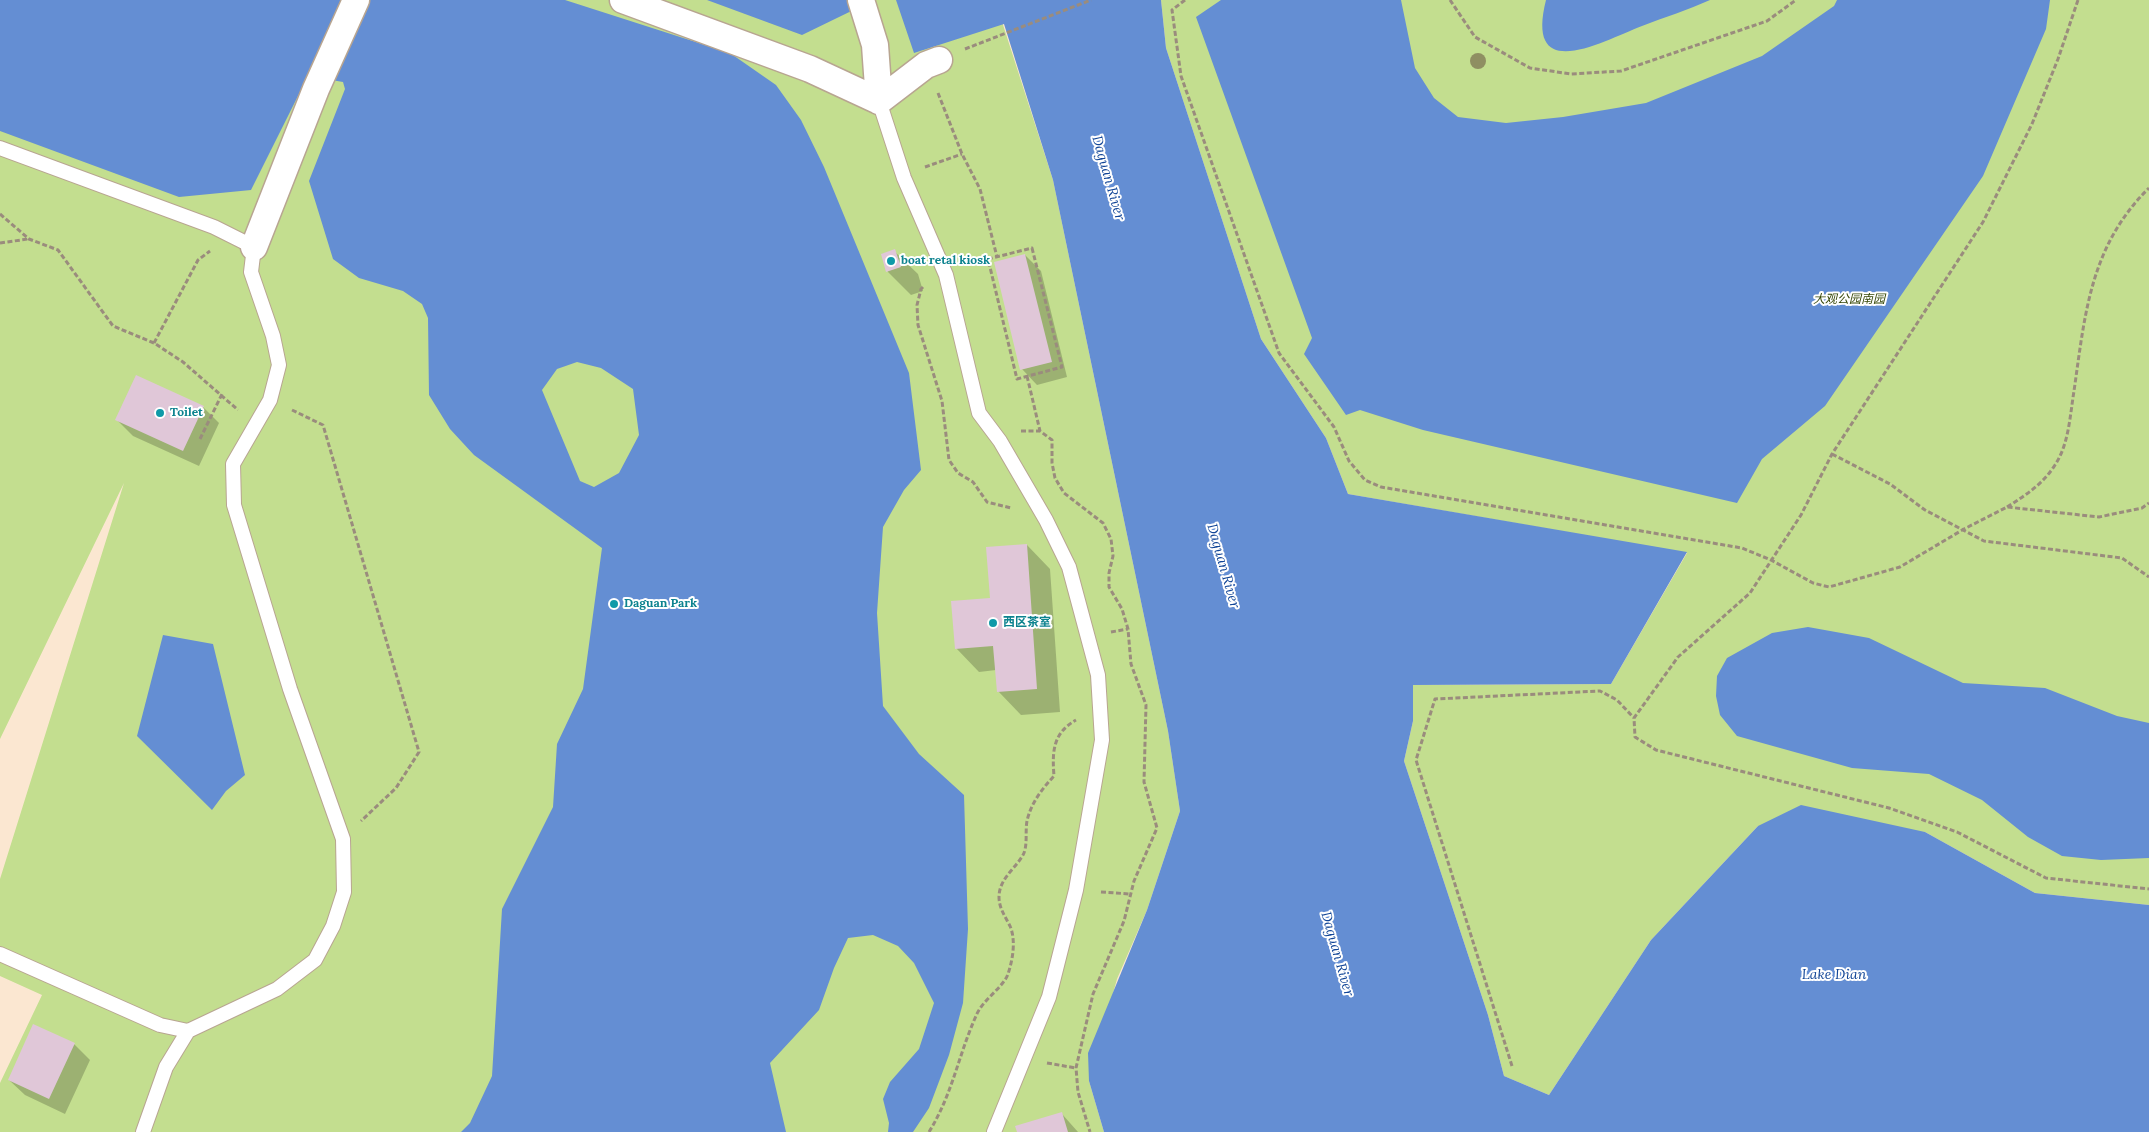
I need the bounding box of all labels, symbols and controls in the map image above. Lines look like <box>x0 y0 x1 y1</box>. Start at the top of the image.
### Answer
water label: Daguan River <box>1088 134 1128 222</box>
place label: boat retal kiosk <box>901 254 990 268</box>
marker: boat retal kiosk <box>885 255 897 267</box>
park label: 大观公园南园 <box>1813 293 1885 307</box>
place label: Toilet <box>170 406 203 420</box>
marker: Toilet <box>154 407 166 419</box>
water label: Daguan River <box>1203 522 1243 610</box>
place label: Daguan Park <box>624 597 697 611</box>
marker: Daguan Park <box>608 598 620 610</box>
place label: 西区茶室 <box>1003 616 1051 630</box>
marker: 西区茶室 <box>987 617 999 629</box>
water label: Daguan River <box>1317 910 1357 998</box>
water label: Lake Dian <box>1802 967 1866 983</box>

